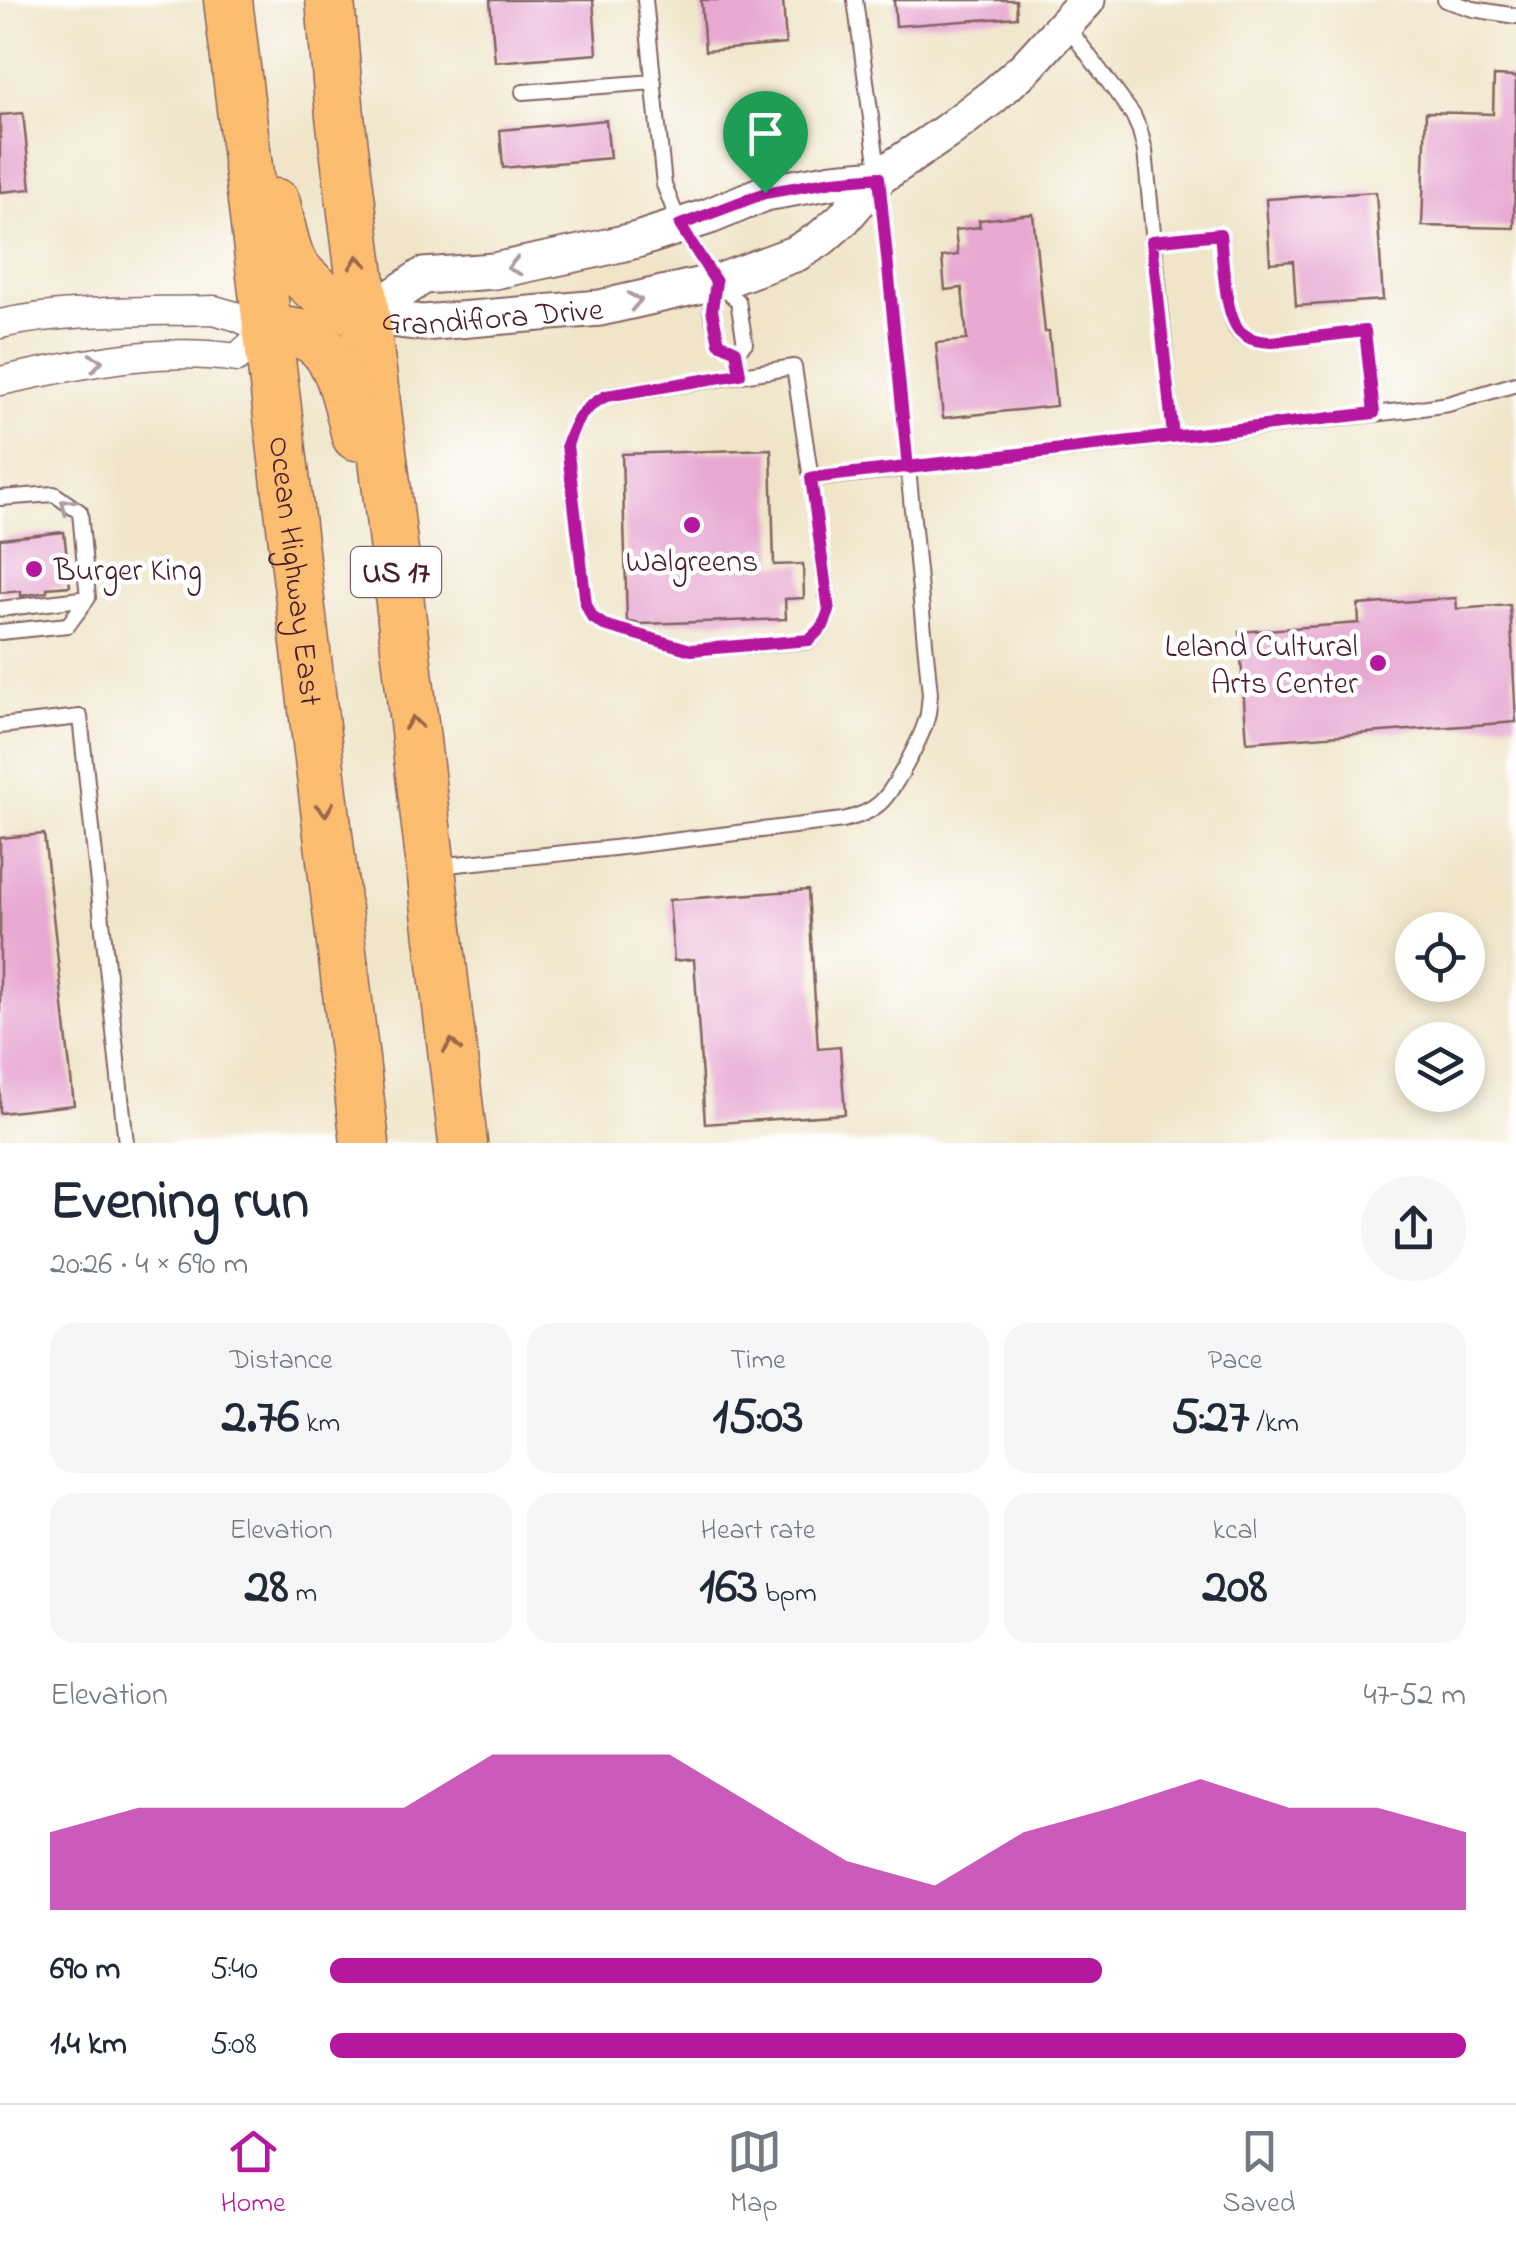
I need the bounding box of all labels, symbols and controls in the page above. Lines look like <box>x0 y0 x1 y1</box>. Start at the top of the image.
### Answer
pin <box>723 91 808 194</box>
icon: arrive <box>738 106 793 161</box>
one-way arrow <box>348 253 369 269</box>
one-way arrow <box>506 255 523 276</box>
street label: Grandiflora Drive <box>379 288 606 351</box>
one-way arrow <box>626 291 643 312</box>
one-way arrow <box>87 352 104 373</box>
street label: Ocean Highway East <box>253 434 332 709</box>
one-way arrow <box>60 499 78 516</box>
marker: Walgreens <box>681 514 703 536</box>
place label: Walgreens <box>626 540 758 587</box>
road number: US 17 <box>351 547 441 597</box>
place label: Burger King <box>53 549 202 596</box>
marker: Burger King <box>23 558 45 580</box>
place label: Leland Cultural Arts Center <box>1165 625 1358 709</box>
marker: Leland Cultural Arts Center <box>1367 652 1389 674</box>
one-way arrow <box>403 715 424 731</box>
one-way arrow <box>314 802 335 818</box>
map controls <box>1395 912 1485 1112</box>
button: locate <box>1395 912 1485 1002</box>
button: layers <box>1395 1022 1485 1112</box>
one-way arrow <box>442 1038 463 1055</box>
text: Evening run <box>50 1164 309 1244</box>
button: share <box>1361 1176 1466 1281</box>
text: 20:26 · 4 × 690 m <box>50 1242 248 1289</box>
text: Distance <box>229 1341 333 1382</box>
text: Time <box>730 1341 786 1382</box>
text: Pace <box>1208 1341 1262 1382</box>
text: 2.76 <box>222 1382 299 1455</box>
text: 15:03 <box>713 1382 804 1455</box>
text: 5:27 <box>1171 1382 1249 1455</box>
text: km <box>299 1404 340 1445</box>
text: /km <box>1249 1404 1299 1445</box>
text: Elevation <box>230 1511 332 1552</box>
text: Heart rate <box>701 1511 815 1552</box>
text: kcal <box>1213 1511 1257 1552</box>
text: 28 <box>245 1552 288 1625</box>
text: 163 <box>699 1552 758 1625</box>
text: 208 <box>1202 1552 1268 1625</box>
text: m <box>288 1574 317 1615</box>
text: bpm <box>758 1574 817 1615</box>
text: Elevation <box>50 1673 168 1720</box>
text: 47–52 m <box>1363 1673 1466 1720</box>
text: 690 m <box>50 1947 120 1994</box>
text: 5:40 <box>210 1947 258 1994</box>
text: 1.4 km <box>50 2022 127 2069</box>
text: 5:08 <box>210 2022 257 2069</box>
tab: Home <box>220 2124 286 2225</box>
tab: Map <box>727 2124 782 2225</box>
tab: Saved <box>1222 2124 1296 2225</box>

